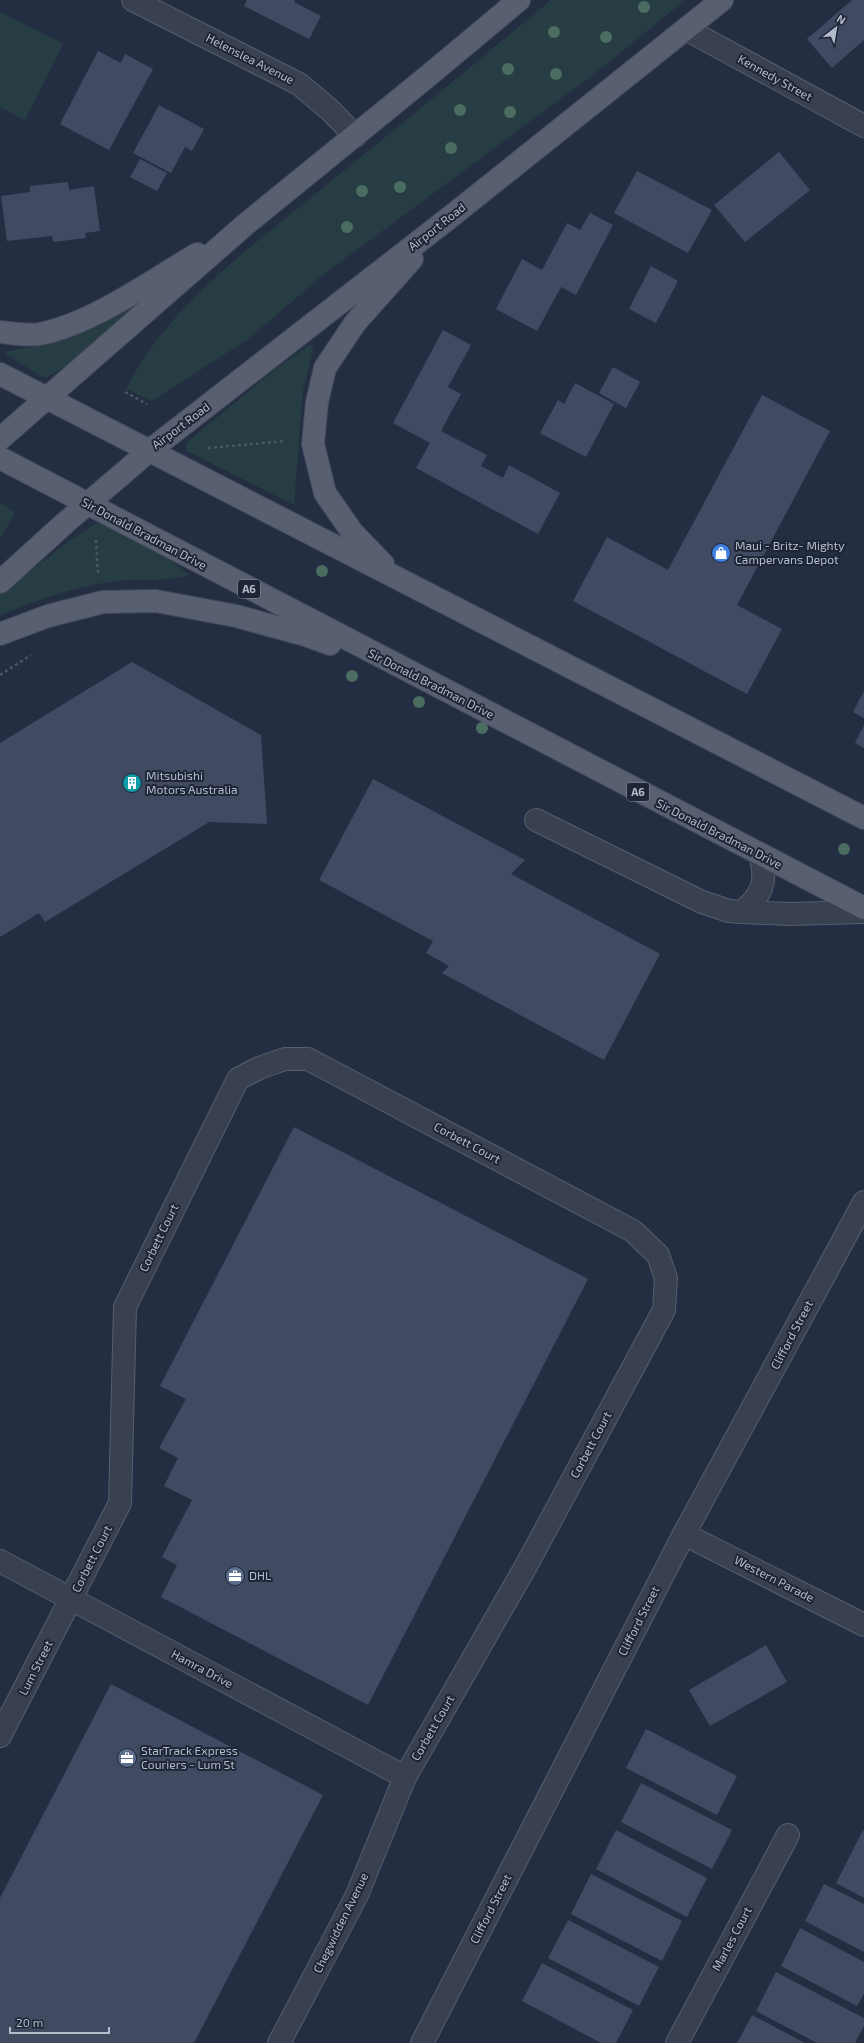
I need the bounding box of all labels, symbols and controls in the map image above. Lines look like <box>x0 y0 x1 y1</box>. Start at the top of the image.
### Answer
north arrow <box>816 8 856 48</box>
text: N <box>835 11 848 27</box>
street label: Helenslea Avenue <box>204 30 297 86</box>
street label: Kennedy Street <box>736 51 815 104</box>
street label: Airport Road <box>405 200 468 253</box>
street label: Airport Road <box>149 399 212 451</box>
street label: Sir Donald Bradman Drive <box>80 494 209 572</box>
place label: Maui - Britz- Mighty Campervans Depot <box>735 538 845 566</box>
shop icon: Maui - Britz- Mighty Campervans Depot <box>710 542 732 564</box>
road number: A6 <box>238 580 260 598</box>
street label: Sir Donald Bradman Drive <box>366 645 497 721</box>
place label: Mitsubishi Motors Australia <box>146 768 238 796</box>
building icon: Mitsubishi Motors Australia <box>121 772 143 794</box>
road number: A6 <box>627 783 649 801</box>
street label: Sir Donald Bradman Drive <box>654 795 785 871</box>
street label: Corbett Court <box>432 1119 504 1166</box>
street label: Corbett Court <box>136 1201 181 1274</box>
street label: Clifford Street <box>767 1297 815 1371</box>
street label: Corbett Court <box>567 1408 614 1480</box>
street label: Corbett Court <box>68 1522 114 1594</box>
street label: Western Parade <box>732 1552 817 1604</box>
office icon: DHL <box>224 1565 246 1587</box>
place label: DHL <box>249 1568 271 1582</box>
street label: Clifford Street <box>615 1583 662 1658</box>
street label: Lum Street <box>15 1637 55 1697</box>
street label: Hamra Drive <box>169 1646 236 1690</box>
street label: Corbett Court <box>408 1692 457 1763</box>
place label: StarTrack Express Couriers - Lum St <box>141 1743 238 1771</box>
office icon: StarTrack Express Couriers - Lum St <box>116 1747 138 1769</box>
street label: Chegwidden Avenue <box>310 1870 370 1975</box>
street label: Clifford Street <box>467 1871 514 1946</box>
street label: Marles Court <box>708 1904 754 1973</box>
scale bar <box>10 2009 109 2035</box>
text: 20 m <box>16 2015 43 2029</box>

